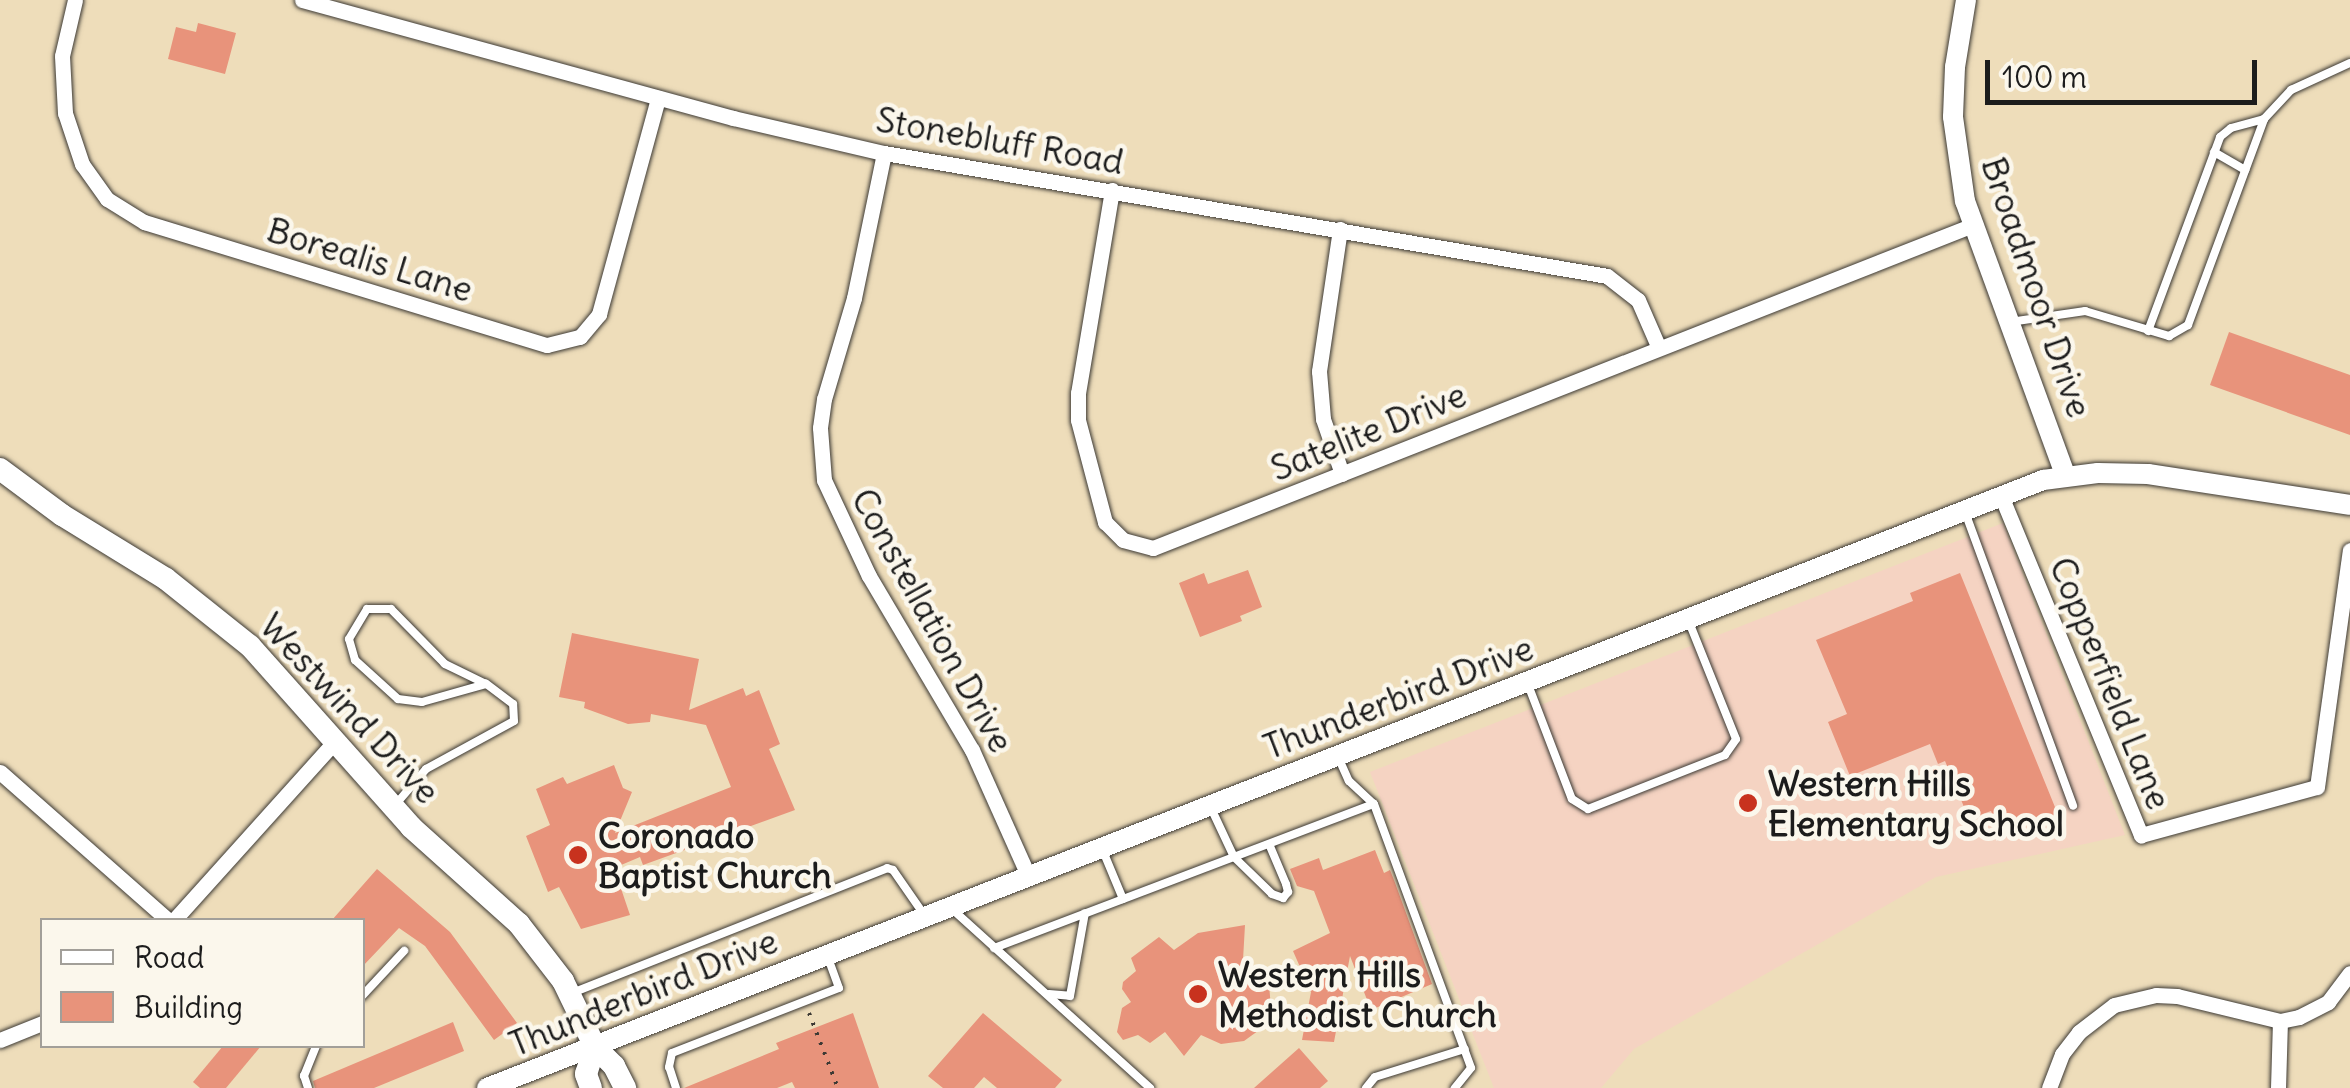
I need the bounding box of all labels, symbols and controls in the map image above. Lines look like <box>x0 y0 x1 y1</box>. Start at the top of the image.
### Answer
scale bar <box>1990 40 2262 102</box>
text: 100 m <box>2002 58 2087 96</box>
street label: Stonebluff Road <box>873 98 1127 182</box>
street label: Broadmoor Drive <box>1973 151 2101 423</box>
street label: Borealis Lane <box>262 208 478 310</box>
street label: Satelite Drive <box>1264 373 1472 489</box>
street label: Constellation Drive <box>843 481 1023 759</box>
street label: Copperfield Lane <box>2041 551 2181 815</box>
street label: Westwind Drive <box>251 604 449 812</box>
street label: Thunderbird Drive <box>1257 626 1539 768</box>
place label: Western Hills Elementary School <box>1768 762 2064 844</box>
marker: Western Hills Elementary School <box>1737 792 1759 814</box>
place label: Coronado Baptist Church <box>598 814 832 896</box>
marker: Coronado Baptist Church <box>567 844 589 866</box>
legend <box>40 918 365 1048</box>
street label: Thunderbird Drive <box>503 919 783 1065</box>
text: Road <box>134 938 204 976</box>
place label: Western Hills Methodist Church <box>1218 953 1497 1035</box>
marker: Western Hills Methodist Church <box>1187 983 1209 1005</box>
text: Building <box>134 988 243 1026</box>

